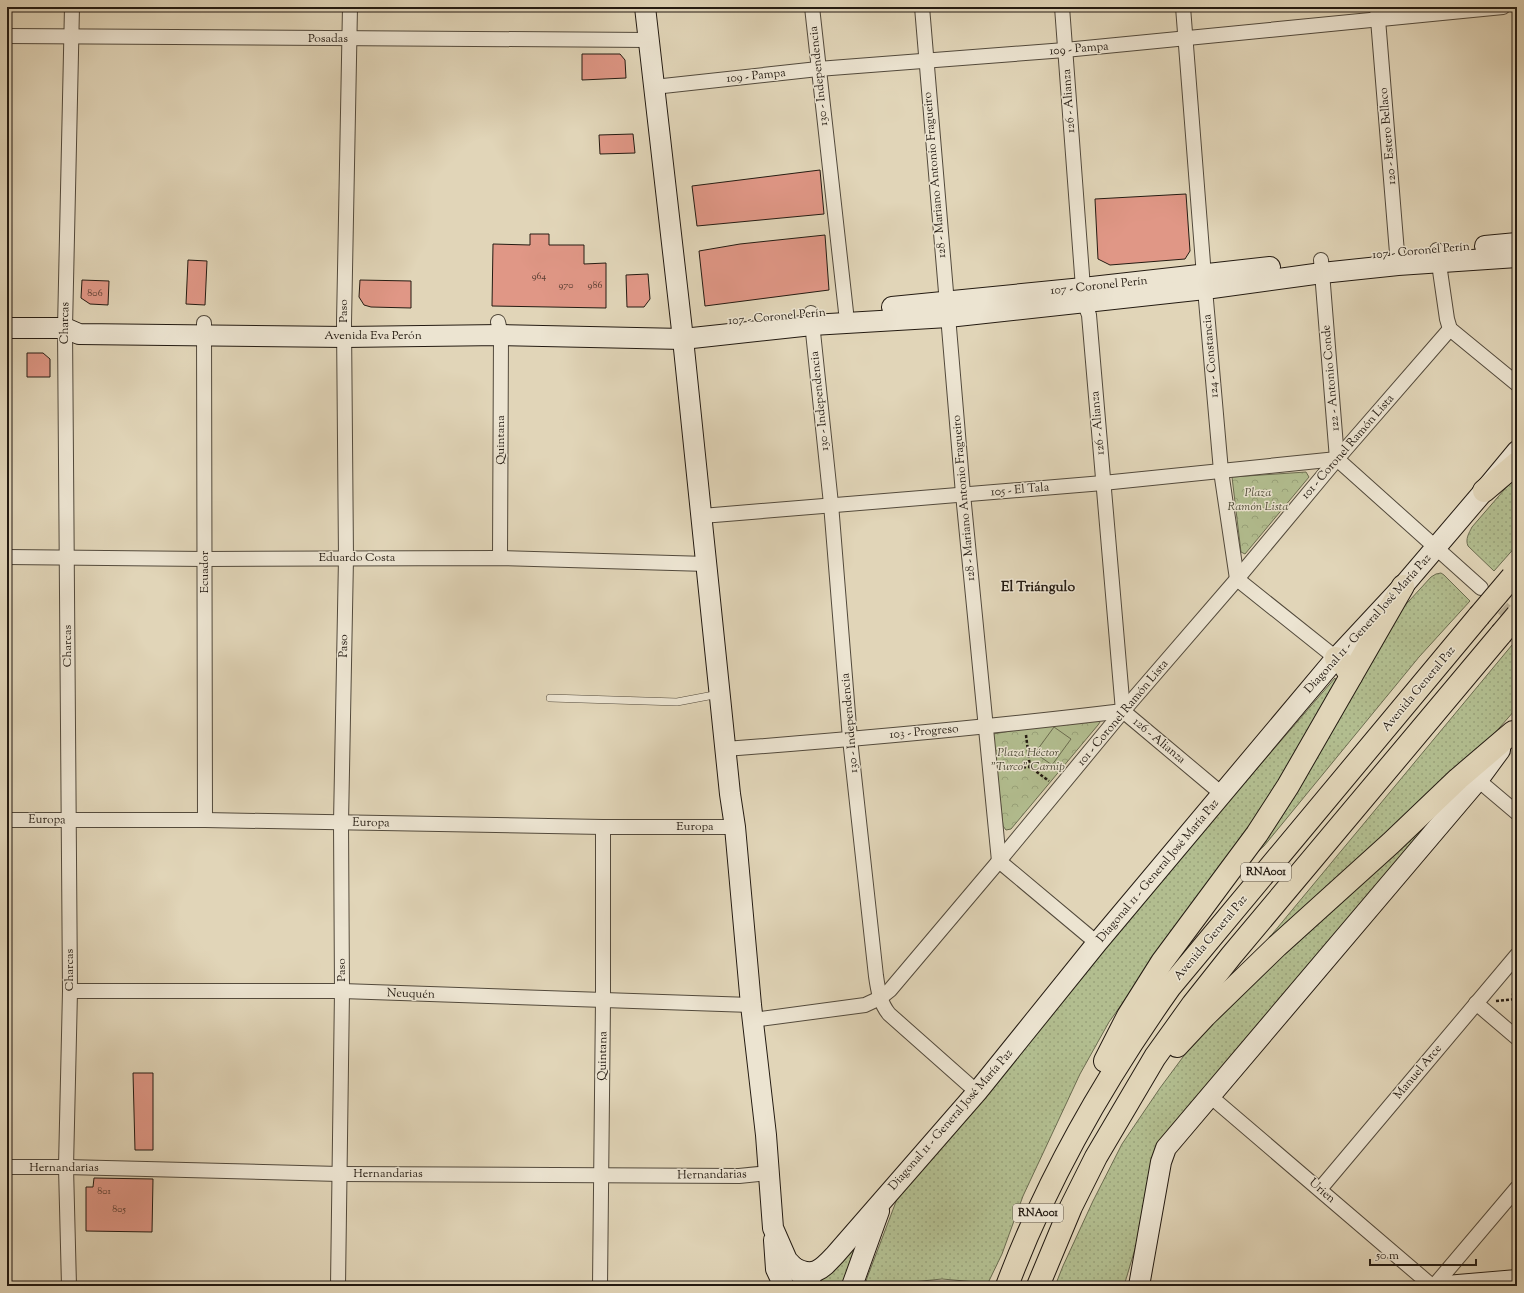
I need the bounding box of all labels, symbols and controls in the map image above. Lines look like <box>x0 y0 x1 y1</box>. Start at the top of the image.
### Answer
street label: 130 - Independencia <box>805 25 833 127</box>
street label: Posadas <box>308 30 348 48</box>
street label: 109 - Pampa <box>1049 37 1110 61</box>
street label: 109 - Pampa <box>725 64 787 88</box>
street label: 126 - Alianza <box>1058 68 1080 134</box>
street label: 120 - Estero Bellaco <box>1375 86 1401 185</box>
street label: 128 - Mariano Antonio Fragueiro <box>919 91 951 259</box>
street label: 107 - Coronel Perín <box>1372 238 1470 264</box>
house number: 964 <box>532 269 546 284</box>
street label: 107 - Coronel Perín <box>1049 272 1149 300</box>
house number: 970 <box>559 278 573 293</box>
house number: 986 <box>588 278 602 293</box>
house number: 806 <box>87 286 103 301</box>
street label: Paso <box>335 299 353 323</box>
street label: Charcas <box>56 301 74 344</box>
street label: 107 - Coronel Perín <box>728 304 826 330</box>
street label: 124 - Constancia <box>1198 313 1224 398</box>
street label: 122 - Antonio Conde <box>1317 324 1345 432</box>
street label: Avenida Eva Perón <box>324 327 422 345</box>
street label: 130 - Independencia <box>806 350 834 452</box>
street label: 126 - Alianza <box>1086 390 1110 456</box>
street label: 101 - Coronel Ramón Lista <box>1297 390 1399 503</box>
street label: 128 - Mariano Antonio Fragueiro <box>948 414 980 582</box>
street label: Quintana <box>492 415 510 465</box>
street label: 105 - El Tala <box>990 478 1050 502</box>
park label: Plaza Ramón Lista <box>1228 484 1288 516</box>
street label: Eduardo Costa <box>319 549 396 567</box>
street label: Ecuador <box>196 550 214 593</box>
street label: Diagonal 11 - General José María Paz <box>1300 550 1436 698</box>
district label: El Triángulo <box>1001 578 1075 598</box>
street label: Charcas <box>59 625 77 667</box>
street label: Paso <box>335 634 353 658</box>
street label: Avenida General Paz <box>1378 642 1460 736</box>
street label: 101 - Coronel Ramón Lista <box>1073 656 1173 770</box>
street label: 130 - Independencia <box>837 672 863 774</box>
street label: 126 - Alianza <box>1129 714 1190 769</box>
street label: 103 - Progreso <box>889 720 960 744</box>
park label: Plaza Héctor "Turco" Carnip <box>991 744 1065 776</box>
street label: Diagonal 11 - General José María Paz <box>1092 795 1224 947</box>
street label: Europa <box>28 811 66 829</box>
street label: Europa <box>352 814 390 832</box>
street label: Europa <box>676 818 714 836</box>
road number: RNA001 <box>1241 863 1291 881</box>
street label: Avenida General Paz <box>1170 891 1252 985</box>
street label: Charcas <box>61 949 79 991</box>
street label: Paso <box>333 958 351 982</box>
street label: Neuquén <box>387 984 435 1004</box>
street label: Quintana <box>594 1031 612 1081</box>
street label: Manuel Arce <box>1390 1040 1447 1103</box>
street label: Diagonal 11 - General José María Paz <box>884 1045 1018 1195</box>
street label: Hernandarias <box>29 1159 99 1177</box>
street label: Hernandarias <box>353 1165 423 1183</box>
street label: Hernandarias <box>677 1165 747 1185</box>
street label: Urien <box>1305 1174 1339 1208</box>
house number: 801 <box>97 1184 111 1199</box>
house number: 805 <box>112 1202 126 1217</box>
road number: RNA001 <box>1013 1204 1063 1222</box>
scale bar <box>1370 1241 1476 1267</box>
text: 50 m <box>1375 1247 1399 1265</box>

